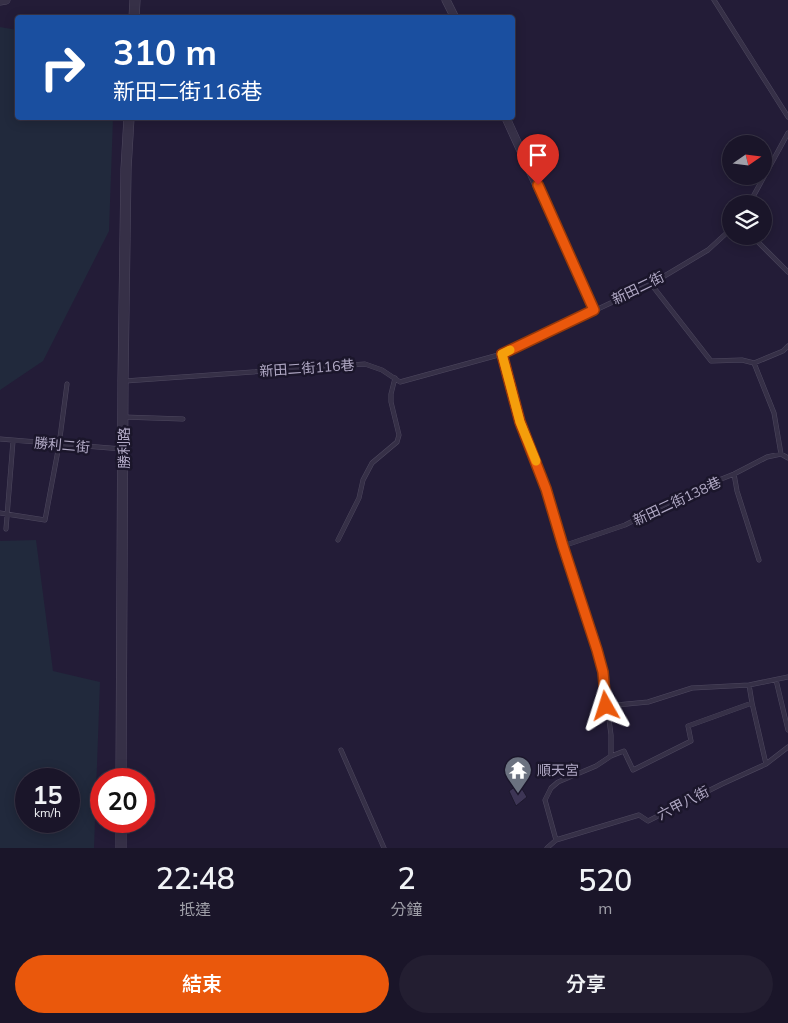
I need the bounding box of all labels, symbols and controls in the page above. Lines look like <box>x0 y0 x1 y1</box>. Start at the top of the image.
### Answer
text: 310 m <box>113 30 217 74</box>
icon: right <box>30 35 95 100</box>
text: 新田二街116巷 <box>113 77 263 105</box>
pin <box>517 134 559 185</box>
north arrow <box>722 135 772 185</box>
map controls <box>722 135 772 245</box>
icon: arrive <box>524 141 552 169</box>
button: layers <box>722 195 772 245</box>
street label: 新田二街 <box>609 268 667 308</box>
street label: 新田二街116巷 <box>259 356 355 380</box>
street label: 勝利路 <box>115 427 133 469</box>
street label: 勝利二街 <box>33 434 91 456</box>
street label: 新田二街138巷 <box>630 473 724 529</box>
position arrow <box>579 679 631 731</box>
temple icon: 順天宮 <box>503 755 533 794</box>
place label: 順天宮 <box>537 761 579 779</box>
speed limit sign: 20 <box>90 768 155 833</box>
text: 15 <box>32 779 63 810</box>
street label: 六甲八街 <box>654 782 712 824</box>
text: km/h <box>34 805 61 820</box>
text: 22:48 <box>156 859 235 897</box>
text: 2 <box>398 859 416 897</box>
text: 520 <box>578 861 632 899</box>
text: m <box>598 898 612 918</box>
text: 抵達 <box>179 899 211 919</box>
text: 分鐘 <box>391 899 423 919</box>
button: 結束 <box>15 955 389 1013</box>
button: 分享 <box>399 955 773 1013</box>

